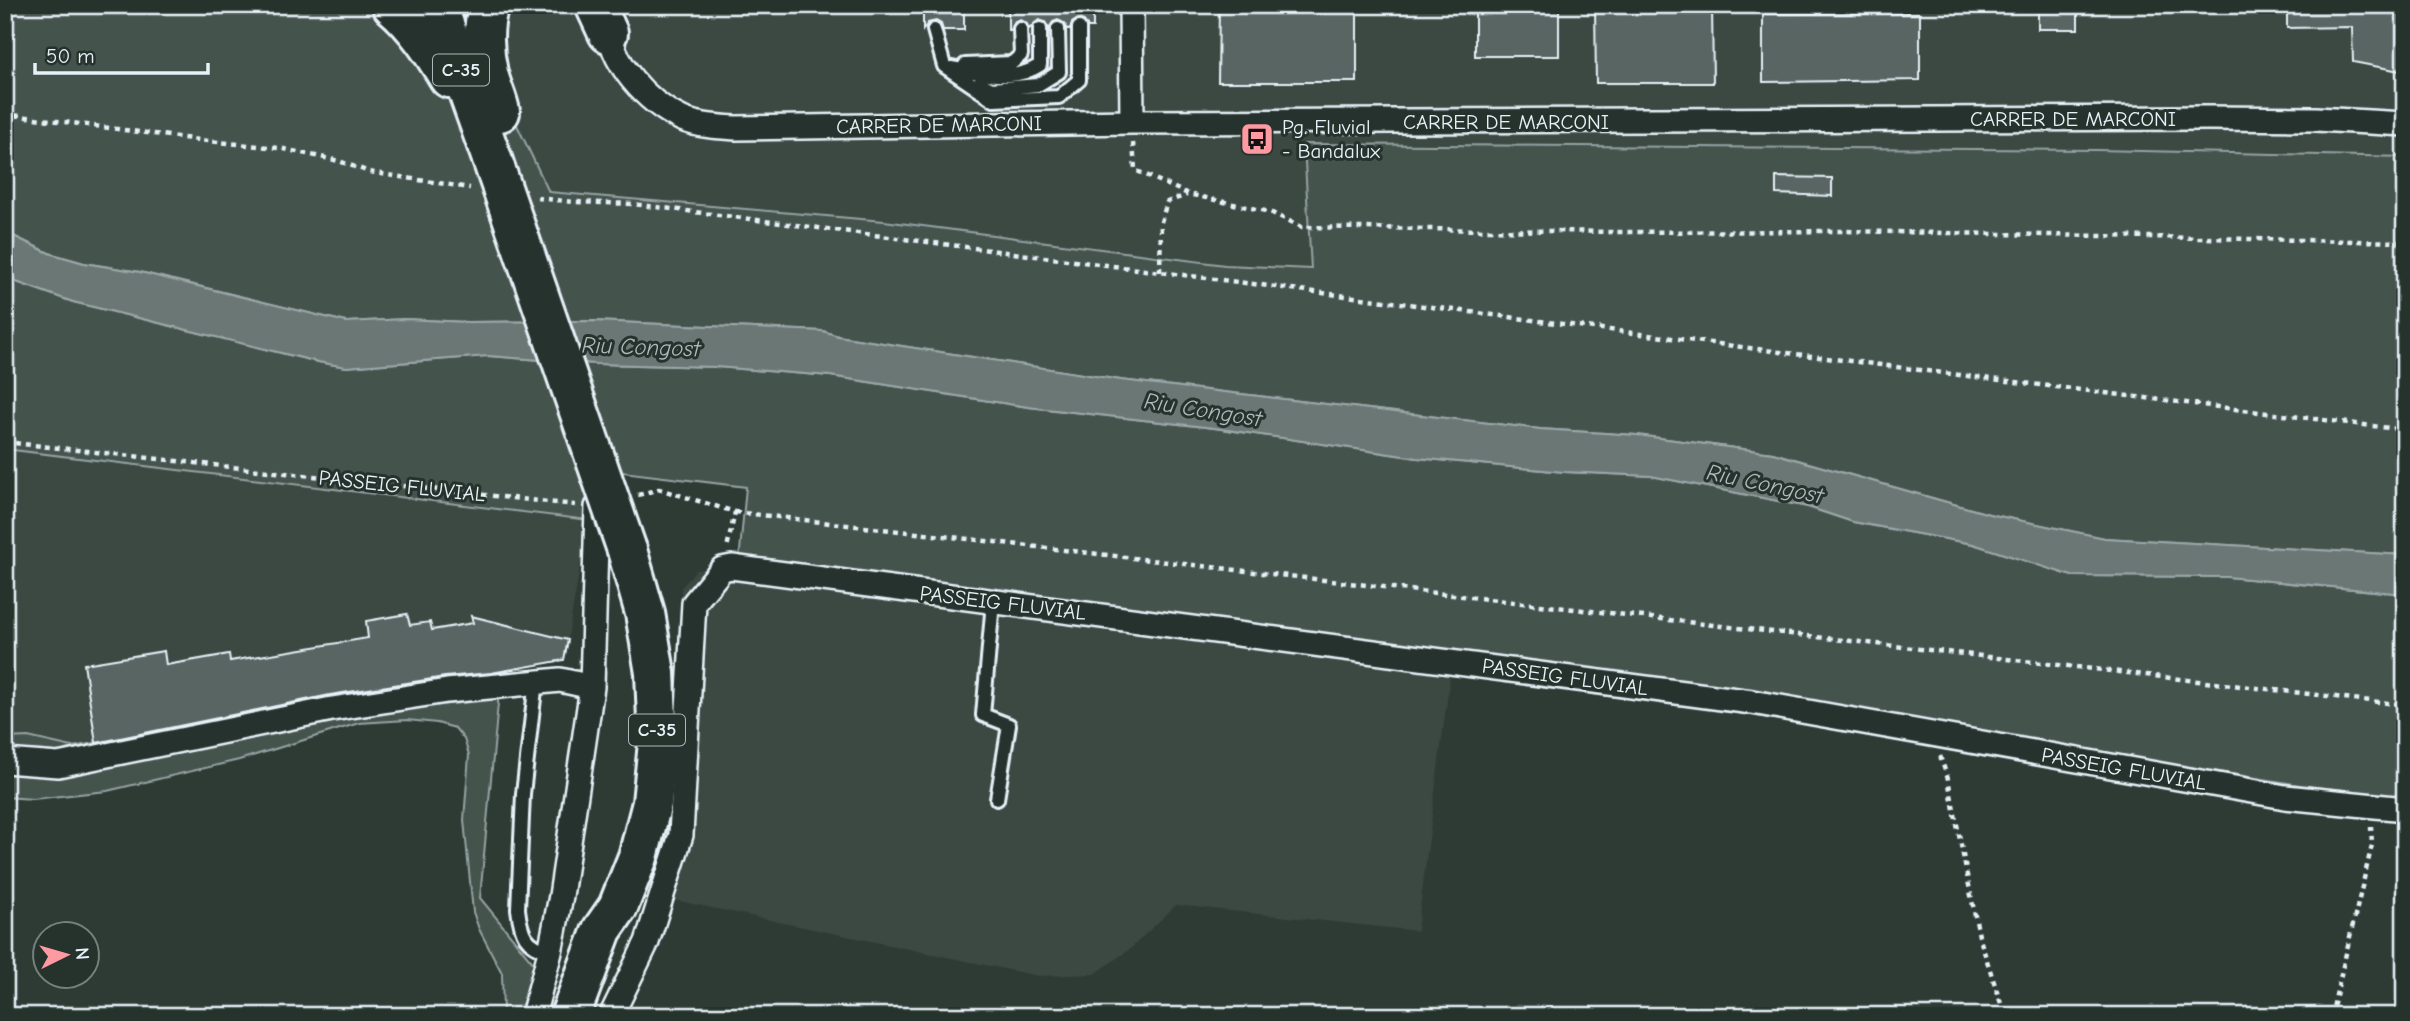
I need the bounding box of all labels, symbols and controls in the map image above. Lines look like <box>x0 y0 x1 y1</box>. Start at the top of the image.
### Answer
scale bar <box>35 32 208 76</box>
text: 50 m <box>46 44 95 68</box>
road number: C-35 <box>433 54 489 86</box>
street label: CARRER DE MARCONI <box>1970 107 2176 131</box>
street label: CARRER DE MARCONI <box>1403 110 1609 134</box>
street label: CARRER DE MARCONI <box>836 111 1042 139</box>
place label: Pg. Fluvial - Bandalux <box>1282 115 1380 163</box>
bus stop icon: Pg. Fluvial - Bandalux <box>1238 120 1276 158</box>
water label: Riu Congost <box>581 331 703 363</box>
water label: Riu Congost <box>1142 387 1265 433</box>
water label: Riu Congost <box>1704 458 1828 510</box>
street label: PASSEIG FLUVIAL <box>318 465 487 507</box>
street label: PASSEIG FLUVIAL <box>919 581 1088 625</box>
street label: PASSEIG FLUVIAL <box>1480 653 1650 701</box>
road number: C-35 <box>629 715 685 746</box>
street label: PASSEIG FLUVIAL <box>2040 743 2209 795</box>
north arrow <box>32 920 102 990</box>
text: N <box>70 946 93 961</box>

